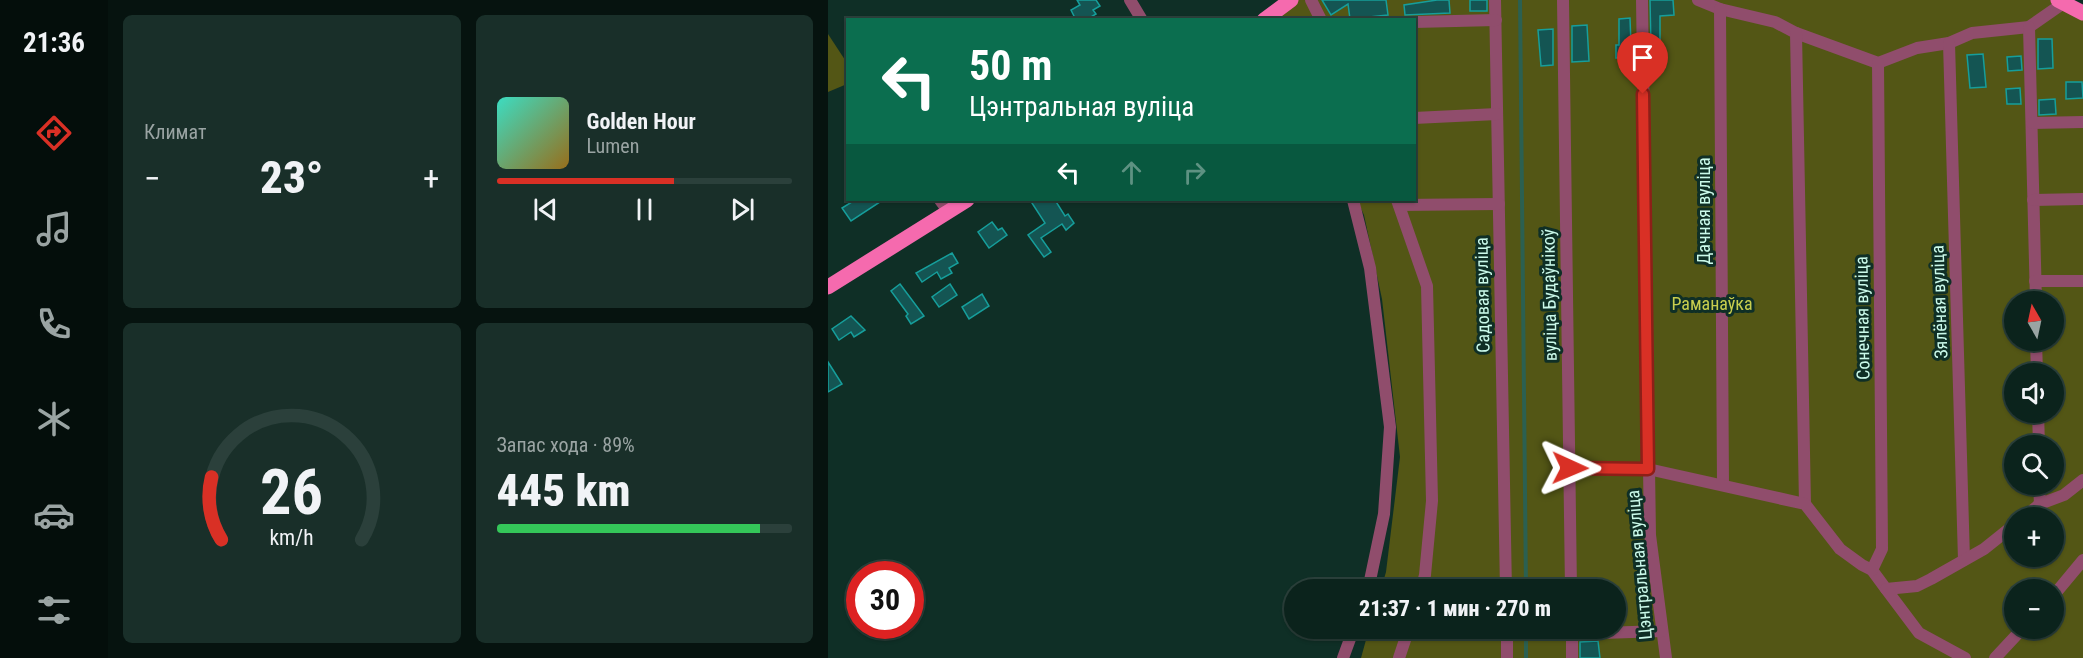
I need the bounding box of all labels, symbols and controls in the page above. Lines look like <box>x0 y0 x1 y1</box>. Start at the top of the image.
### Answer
text: 21:36 <box>23 27 85 59</box>
pin <box>1617 32 1668 94</box>
text: 50 m <box>969 41 1052 90</box>
icon: arrive <box>1626 41 1659 74</box>
icon: left <box>870 42 948 120</box>
text: Цэнтральная вуліца <box>969 91 1194 123</box>
text: Golden Hour <box>587 109 696 134</box>
icon: directions <box>33 112 75 154</box>
text: Климат <box>144 120 206 144</box>
text: Lumen <box>587 134 639 158</box>
text: 23° <box>260 151 324 204</box>
icon: left <box>1052 156 1085 189</box>
icon: ahead <box>1115 156 1148 189</box>
icon: right <box>1178 156 1211 189</box>
street label: Дачная вуліца <box>1693 157 1714 265</box>
text: − <box>144 159 161 198</box>
text: + <box>423 159 440 198</box>
icon: previous <box>529 193 562 226</box>
icon: pause <box>628 193 661 226</box>
icon: next <box>726 193 759 226</box>
icon: music <box>33 208 75 250</box>
street label: вуліца Будаўнікоў <box>1537 228 1561 361</box>
street label: Садовая вуліца <box>1470 237 1494 353</box>
street label: Зялёная вуліца <box>1927 245 1951 359</box>
street label: Сонечная вуліца <box>1850 256 1874 380</box>
north arrow <box>2004 291 2064 351</box>
map controls <box>2004 291 2064 639</box>
park label: Раманаўка <box>1671 293 1753 314</box>
icon: phone <box>33 303 75 345</box>
button: sound <box>2004 363 2064 423</box>
icon: climate <box>33 398 75 440</box>
text: Запас хода · 89% <box>497 433 635 457</box>
button: search <box>2004 435 2064 495</box>
position arrow <box>1538 436 1602 500</box>
text: 26 <box>260 456 323 529</box>
text: 445 km <box>497 464 631 517</box>
street label: Цэнтральная вуліца <box>1622 489 1656 641</box>
icon: car <box>33 494 75 536</box>
button: + <box>2004 507 2064 567</box>
text: km/h <box>270 525 314 550</box>
speed limit sign: 30 <box>846 561 924 639</box>
button: − <box>2004 579 2064 639</box>
icon: filters <box>33 589 75 631</box>
text: 21:37 · 1 мин · 270 m <box>1359 596 1551 621</box>

